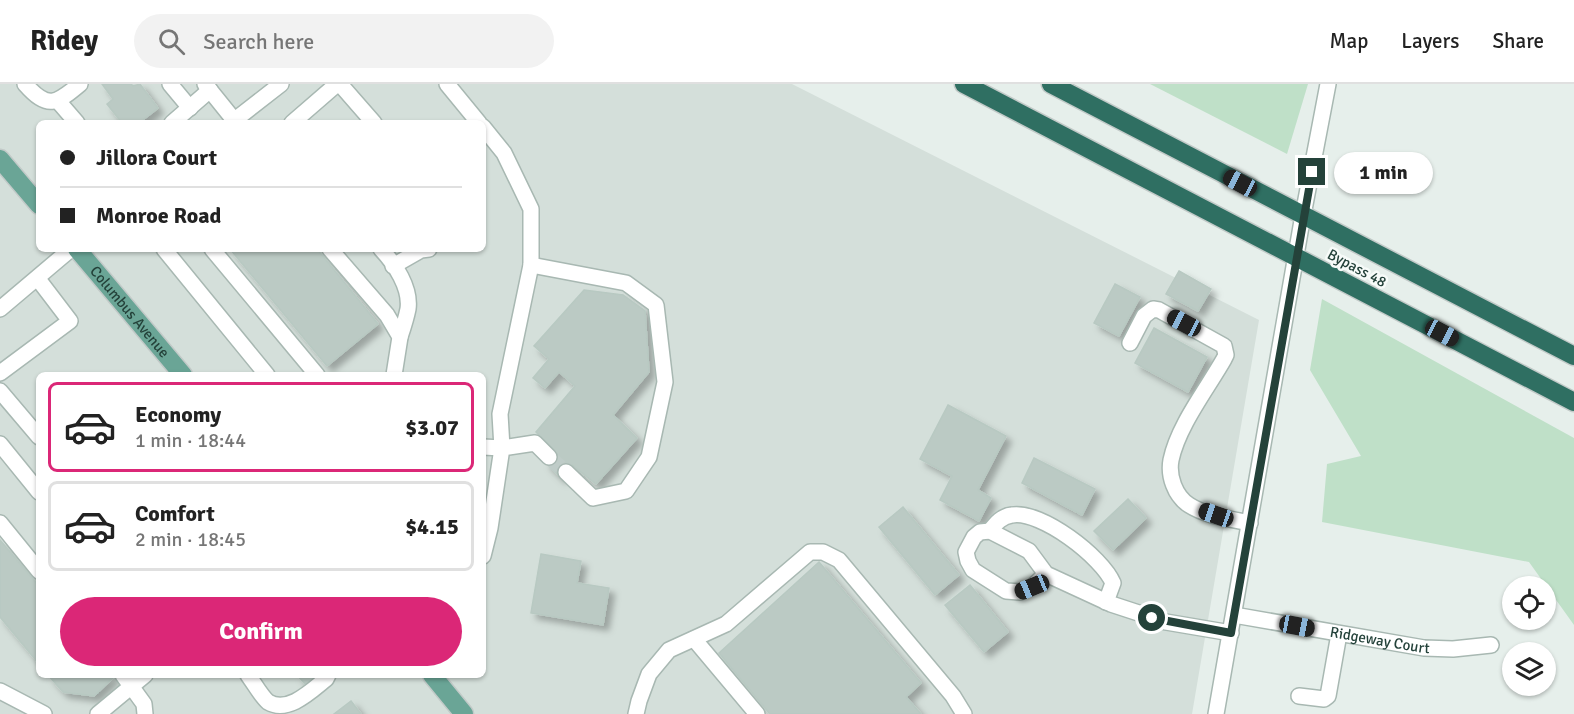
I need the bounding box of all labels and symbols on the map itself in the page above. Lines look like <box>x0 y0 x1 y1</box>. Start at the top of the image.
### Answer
callout: 1 min <box>1333 151 1432 193</box>
route end <box>1298 158 1325 185</box>
car <box>1220 167 1260 199</box>
street label: Bypass 48 <box>1324 245 1390 291</box>
street label: Columbus Avenue <box>86 262 173 361</box>
car <box>1164 307 1204 339</box>
car <box>1422 317 1462 349</box>
car <box>1196 501 1236 529</box>
car <box>1012 572 1052 602</box>
route start <box>1138 604 1165 631</box>
car <box>1278 614 1316 638</box>
street label: Ridgeway Court <box>1329 623 1430 657</box>

